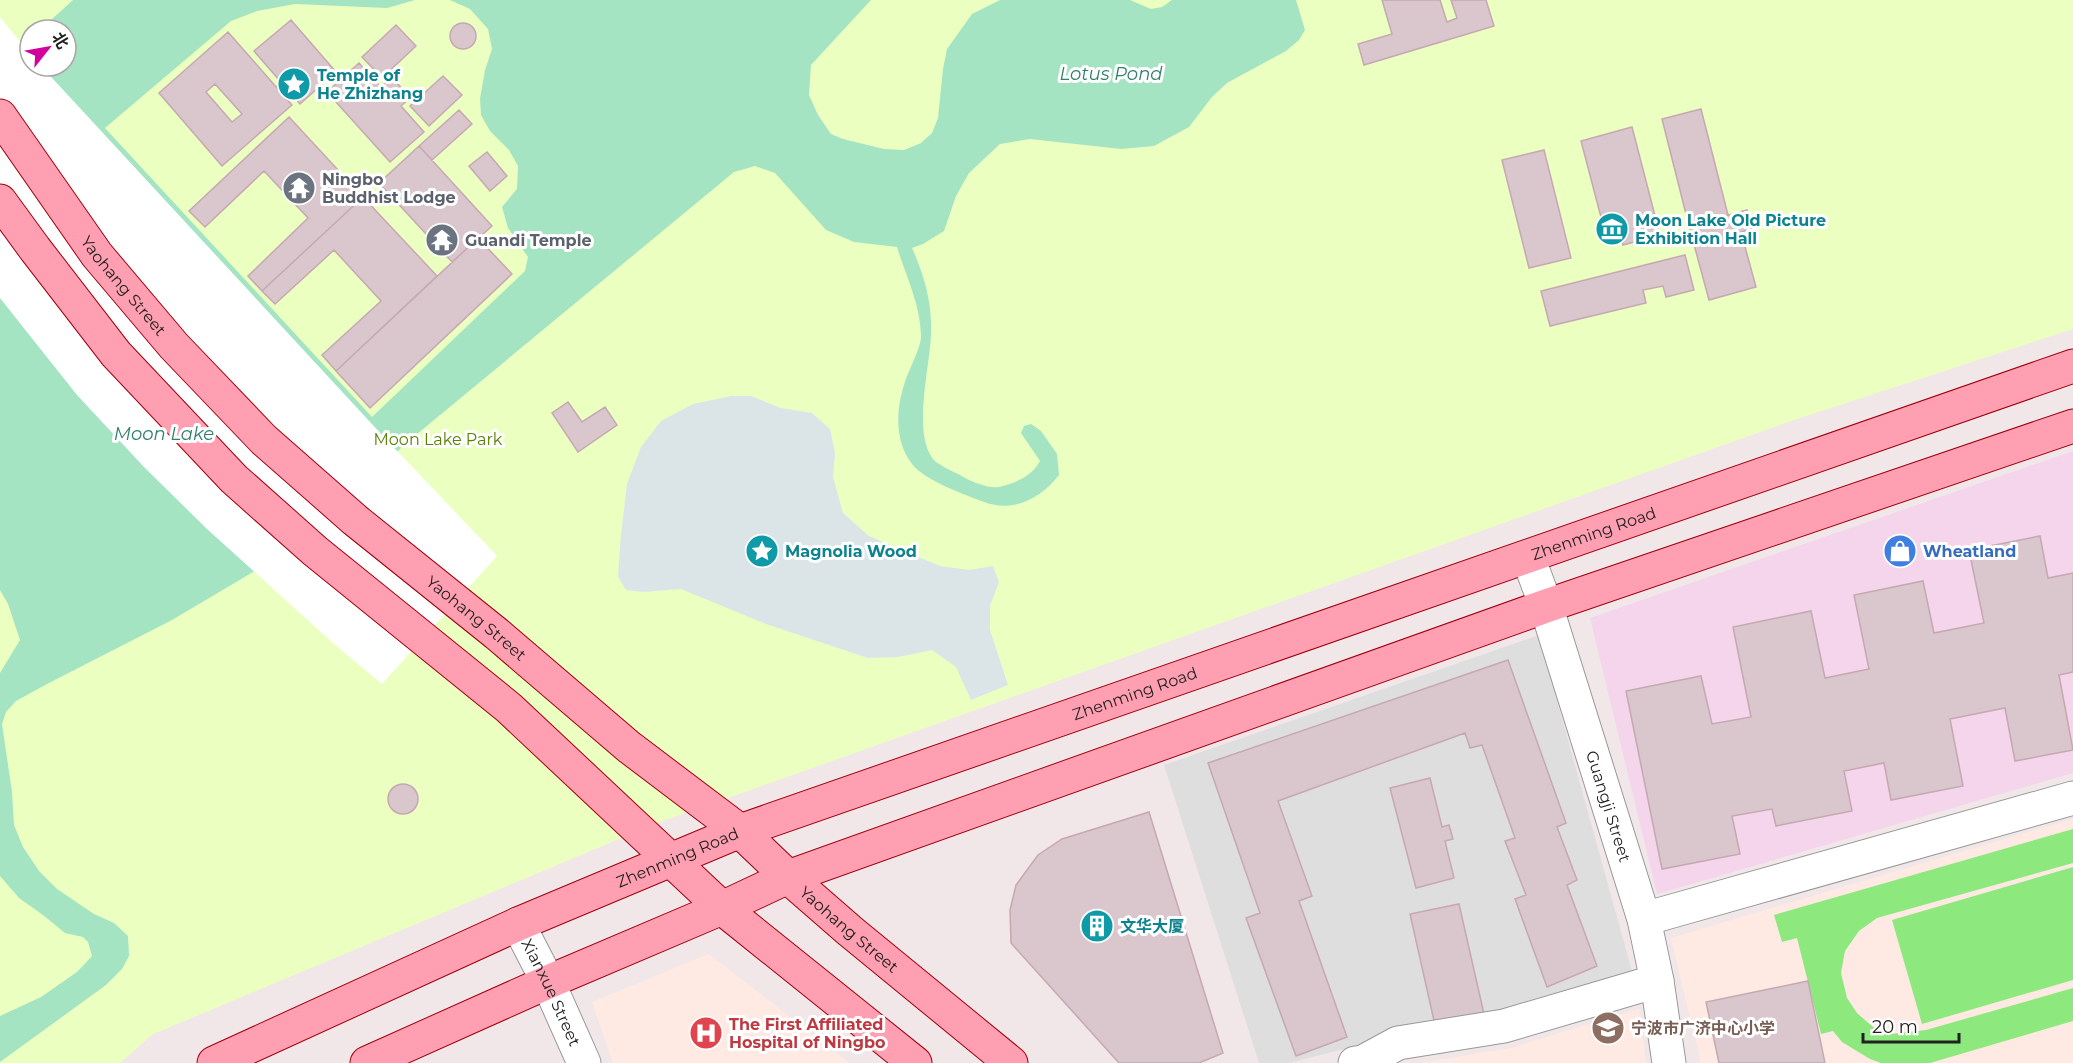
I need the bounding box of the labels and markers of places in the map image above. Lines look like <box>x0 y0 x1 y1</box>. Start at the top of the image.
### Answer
place icon: Temple of He Zhizhang <box>276 66 312 102</box>
place label: Temple of He Zhizhang <box>317 66 423 103</box>
temple icon: Ningbo Buddhist Lodge <box>281 170 317 206</box>
place label: Ningbo Buddhist Lodge <box>322 170 456 207</box>
museum icon: Moon Lake Old Picture Exhibition Hall <box>1594 211 1630 247</box>
place label: Moon Lake Old Picture Exhibition Hall <box>1635 211 1826 248</box>
temple icon: Guandi Temple <box>424 222 460 258</box>
place label: Guandi Temple <box>465 231 592 250</box>
place icon: Magnolia Wood <box>744 533 780 569</box>
shop icon: Wheatland <box>1882 533 1918 569</box>
place label: Magnolia Wood <box>785 542 917 561</box>
place label: Wheatland <box>1923 542 2016 561</box>
building icon: 文华大厦 <box>1079 908 1115 944</box>
place label: 文华大厦 <box>1120 917 1184 936</box>
school or university icon: 宁波市广济中心小学 <box>1590 1010 1626 1046</box>
hospital icon: The First Affiliated Hospital of Ningbo <box>688 1015 724 1051</box>
place label: The First Affiliated Hospital of Ningbo <box>729 1015 885 1052</box>
place label: 宁波市广济中心小学 <box>1631 1019 1775 1038</box>

